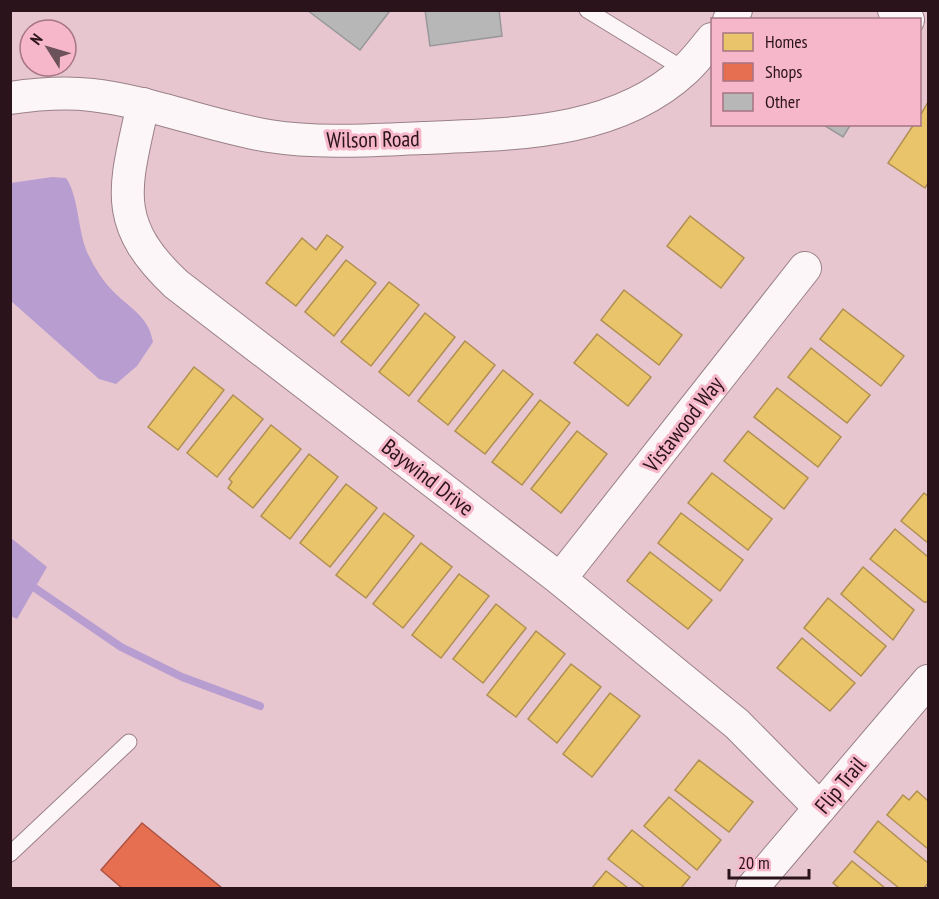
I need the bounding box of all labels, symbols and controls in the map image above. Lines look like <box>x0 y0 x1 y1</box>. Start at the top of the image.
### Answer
north arrow <box>18 18 78 78</box>
legend <box>711 18 921 126</box>
text: N <box>25 30 47 48</box>
text: Homes <box>765 30 808 53</box>
text: Shops <box>765 60 802 83</box>
text: Other <box>765 90 800 113</box>
street label: Wilson Road <box>326 124 420 154</box>
street label: Vistawood Way <box>636 370 730 478</box>
street label: Baywind Drive <box>376 432 480 522</box>
street label: Flip Trail <box>808 750 872 819</box>
scale bar <box>729 842 808 880</box>
text: 20 m <box>738 851 770 874</box>

